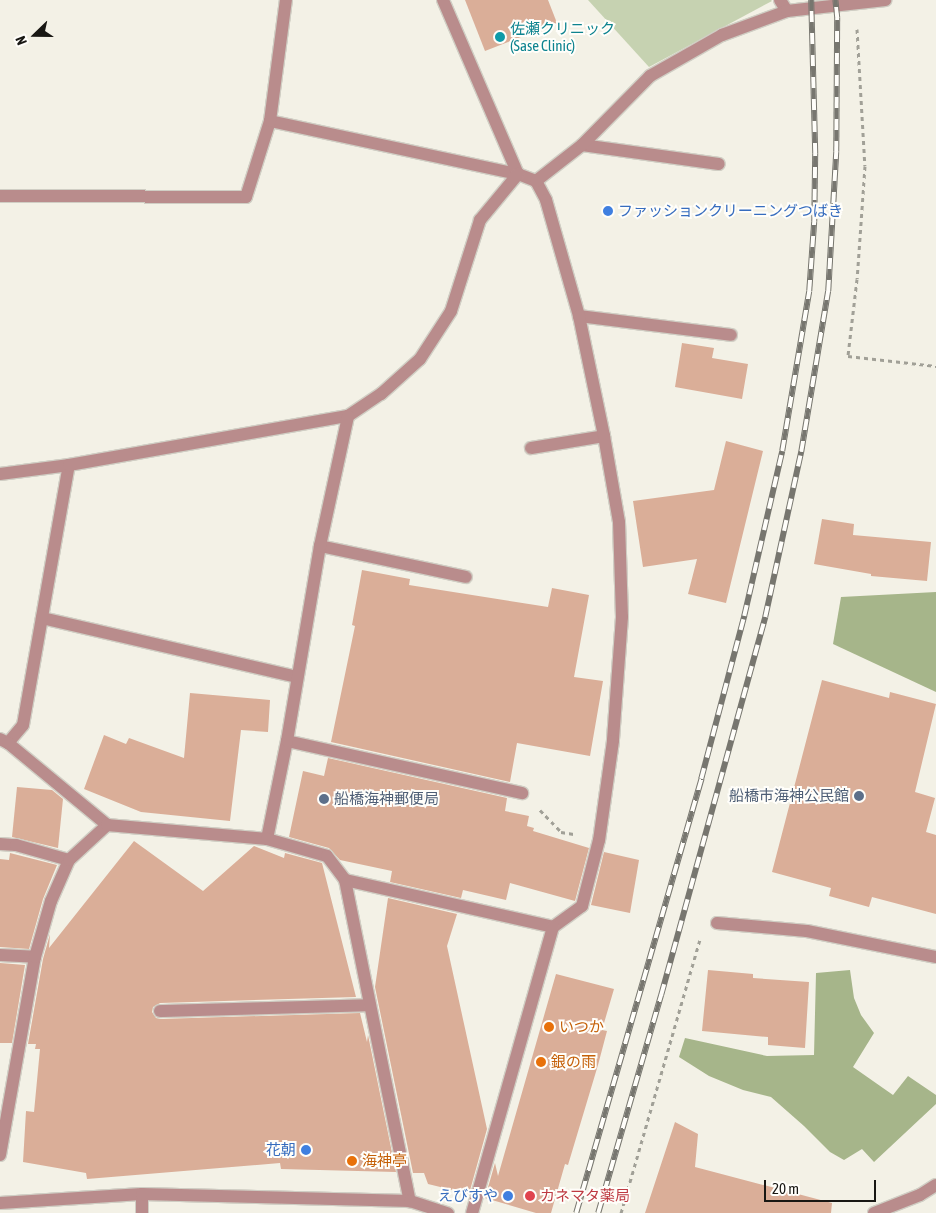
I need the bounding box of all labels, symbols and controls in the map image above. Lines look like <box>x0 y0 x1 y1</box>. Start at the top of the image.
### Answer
north arrow <box>10 10 60 60</box>
place label: 佐瀬クリニック (Sase Clinic) <box>510 19 615 54</box>
marker: 佐瀬クリニック (Sase Clinic) <box>494 31 506 43</box>
text: N <box>12 34 30 47</box>
place label: ファッションクリーニングつばき <box>618 202 843 220</box>
marker: ファッションクリーニングつばき <box>602 205 614 217</box>
place label: 船橋市海神公民館 <box>729 787 849 805</box>
place label: 船橋海神郵便局 <box>334 790 439 808</box>
marker: 船橋市海神公民館 <box>853 790 865 802</box>
marker: 船橋海神郵便局 <box>318 793 330 805</box>
place label: いつか <box>559 1018 604 1036</box>
marker: いつか <box>543 1021 555 1033</box>
place label: 銀の雨 <box>551 1053 596 1071</box>
marker: 銀の雨 <box>535 1056 547 1068</box>
place label: 花朝 <box>266 1141 296 1159</box>
marker: 花朝 <box>300 1144 312 1156</box>
place label: 海神亭 <box>362 1152 407 1170</box>
marker: 海神亭 <box>346 1155 358 1167</box>
scale bar <box>766 1170 878 1202</box>
text: 20 m <box>772 1180 799 1197</box>
place label: えびすや <box>438 1187 498 1205</box>
place label: カネマタ薬局 <box>540 1187 630 1205</box>
marker: えびすや <box>502 1190 514 1202</box>
marker: カネマタ薬局 <box>524 1190 536 1202</box>

